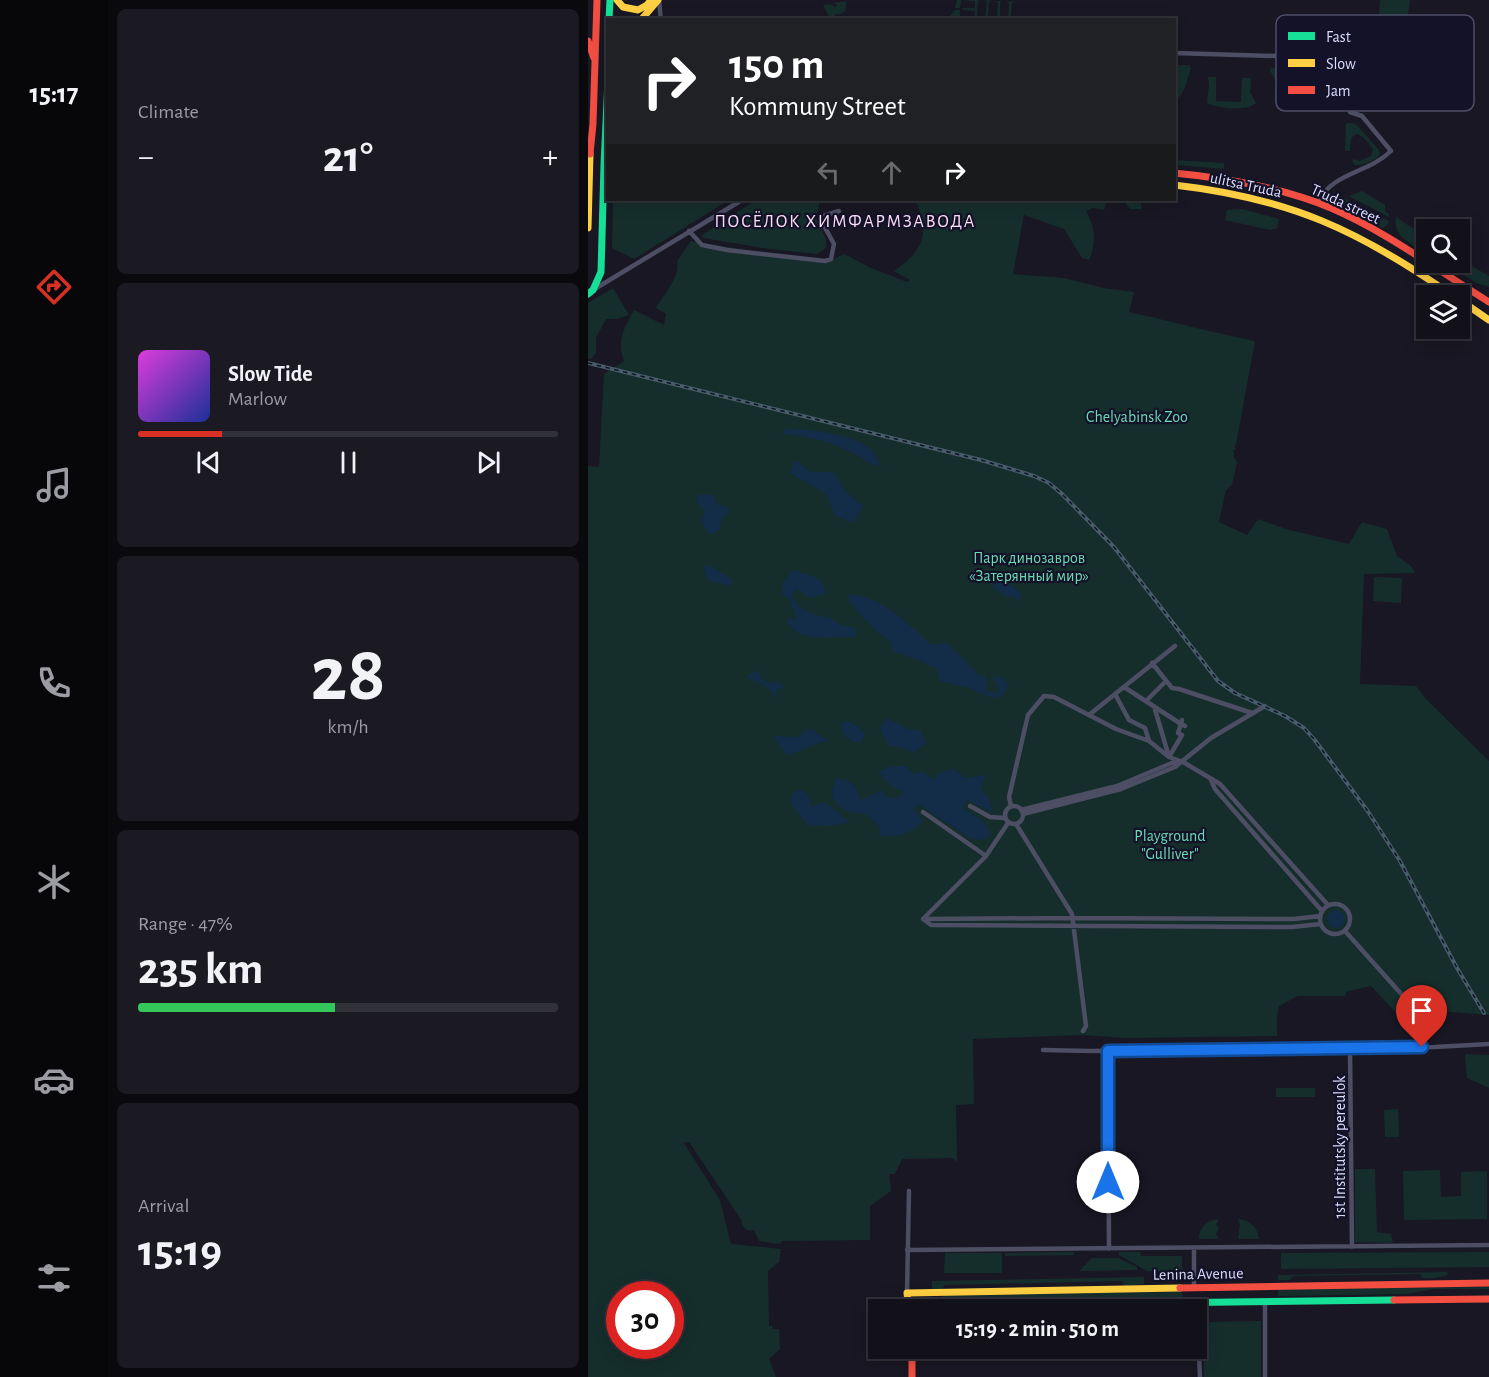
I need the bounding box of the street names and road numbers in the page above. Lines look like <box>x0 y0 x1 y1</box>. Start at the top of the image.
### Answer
street label: ulitsa Truda <box>1208 170 1283 200</box>
street label: Truda street <box>1308 181 1383 227</box>
street label: 1st Institutsky pereulok <box>1332 1075 1349 1218</box>
street label: Lenina Avenue <box>1152 1265 1244 1283</box>

